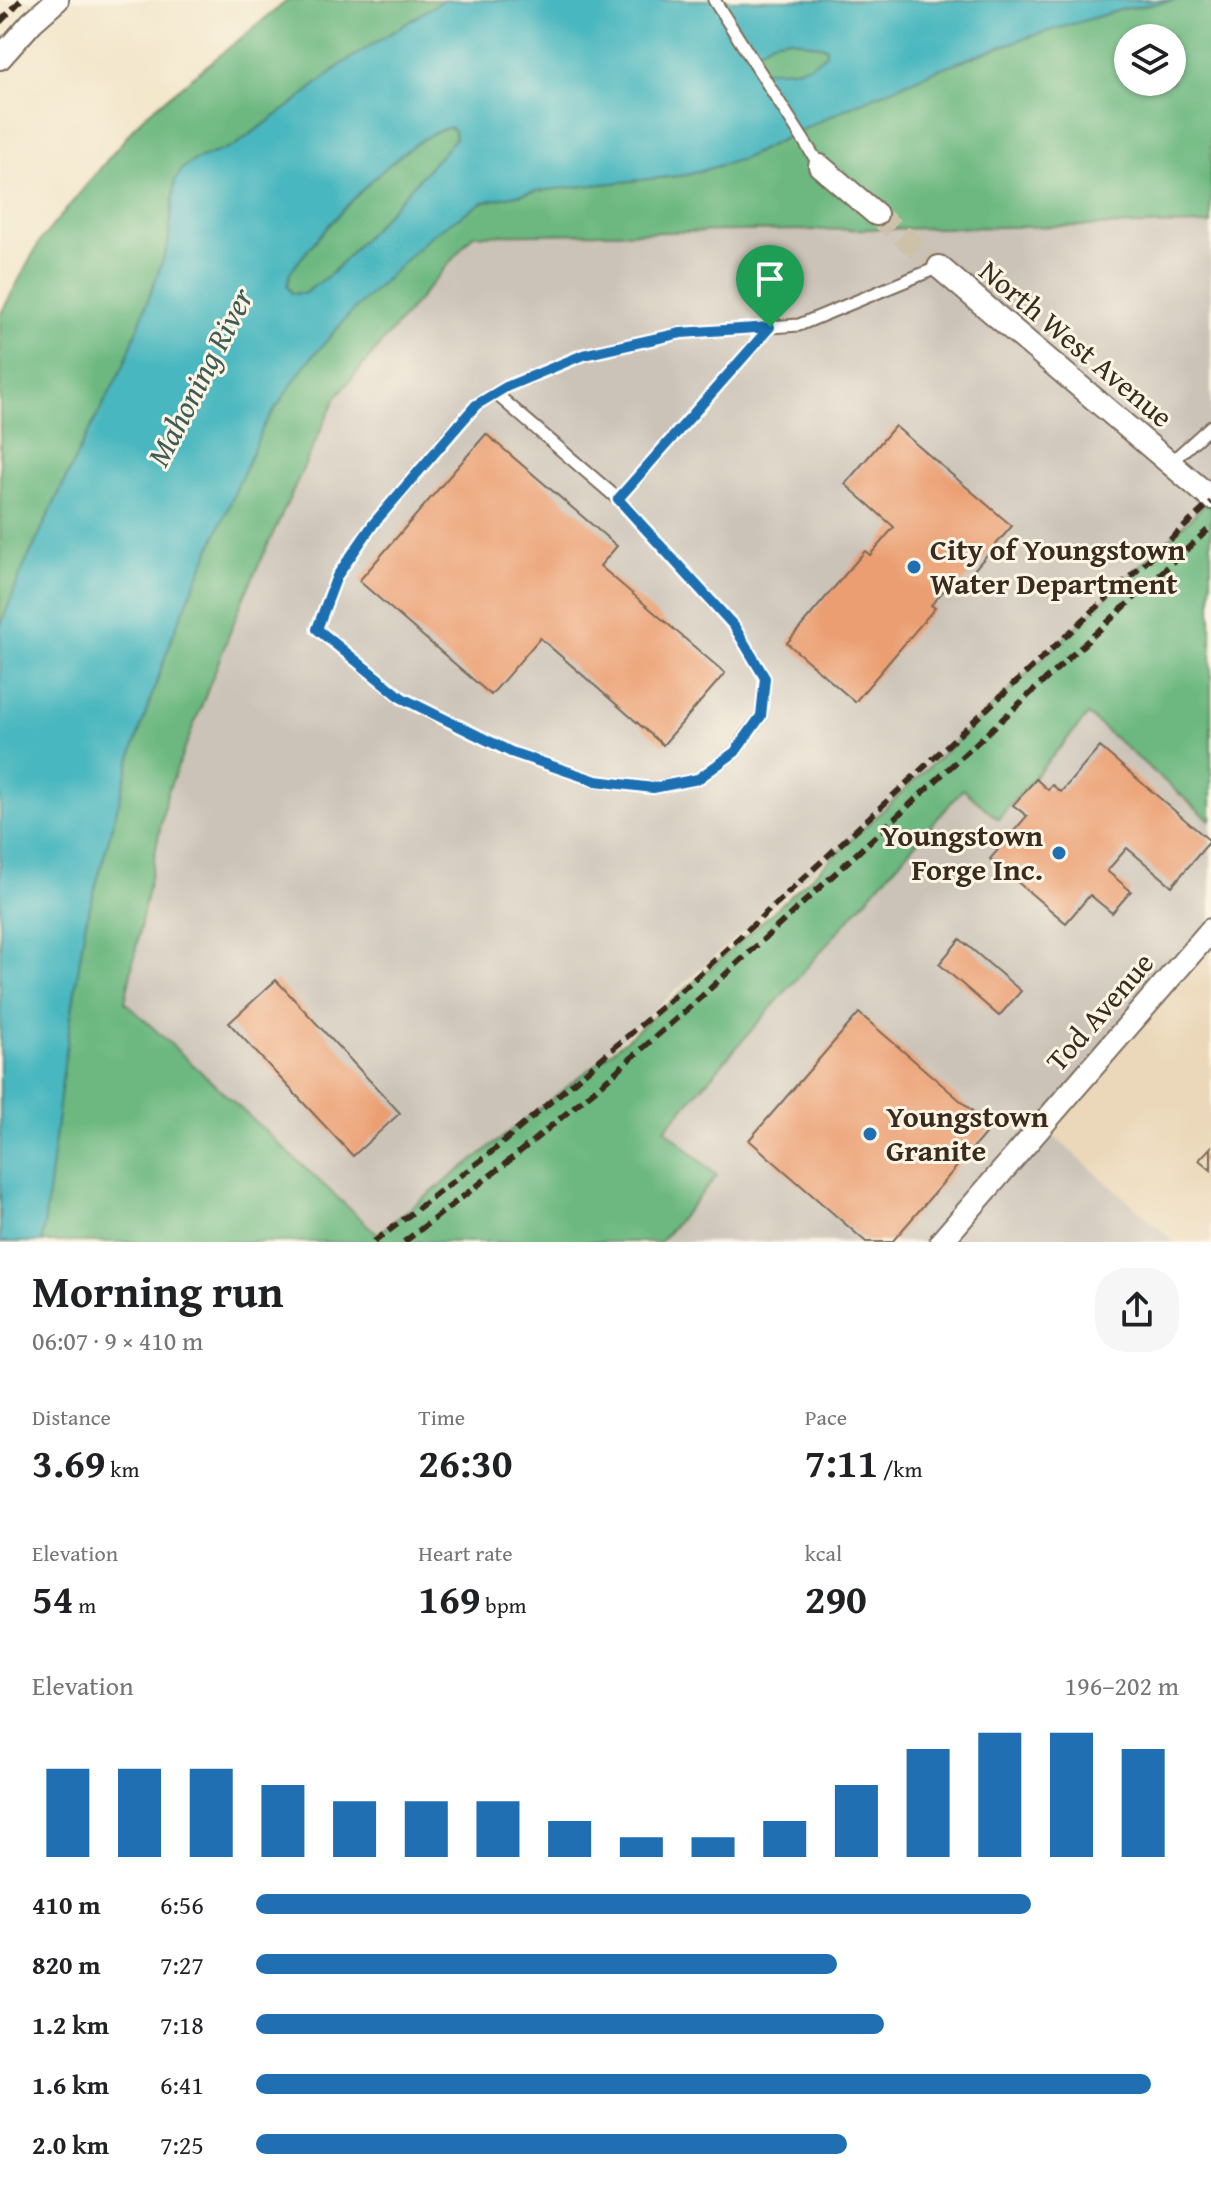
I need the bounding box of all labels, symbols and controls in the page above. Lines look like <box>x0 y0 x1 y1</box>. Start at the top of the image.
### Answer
map controls <box>1114 24 1186 96</box>
button: layers <box>1114 24 1186 96</box>
pin <box>736 245 804 327</box>
street label: North West Avenue <box>970 249 1183 438</box>
icon: arrive <box>748 257 792 301</box>
water label: Mahoning River <box>134 278 265 474</box>
place label: City of Youngstown Water Department <box>930 527 1186 605</box>
marker: City of Youngstown Water Department <box>905 558 923 576</box>
place label: Youngstown Forge Inc. <box>880 813 1043 891</box>
marker: Youngstown Forge Inc. <box>1050 844 1068 862</box>
street label: Tod Avenue <box>1035 942 1164 1081</box>
place label: Youngstown Granite <box>886 1094 1049 1172</box>
marker: Youngstown Granite <box>861 1125 879 1143</box>
text: Morning run <box>32 1259 283 1323</box>
button: share <box>1095 1268 1179 1352</box>
text: 06:07 · 9 × 410 m <box>32 1321 203 1360</box>
text: Distance <box>32 1401 111 1433</box>
text: Time <box>418 1401 465 1433</box>
text: Pace <box>805 1401 847 1433</box>
text: 3.69 <box>32 1433 105 1492</box>
text: 26:30 <box>418 1433 513 1492</box>
text: 7:11 <box>805 1433 878 1492</box>
text: km <box>105 1453 139 1485</box>
text: /km <box>878 1453 923 1485</box>
text: Elevation <box>32 1537 118 1569</box>
text: Heart rate <box>418 1537 513 1569</box>
text: kcal <box>805 1537 842 1569</box>
text: 54 <box>32 1569 73 1628</box>
text: 169 <box>418 1569 481 1628</box>
text: 290 <box>805 1569 867 1628</box>
text: m <box>73 1589 96 1621</box>
text: bpm <box>481 1589 527 1621</box>
text: Elevation <box>32 1666 134 1705</box>
text: 196–202 m <box>1065 1666 1179 1705</box>
text: 410 m <box>32 1885 100 1924</box>
text: 6:56 <box>160 1885 204 1924</box>
text: 820 m <box>32 1945 100 1984</box>
text: 7:27 <box>160 1945 204 1984</box>
text: 1.2 km <box>32 2005 109 2044</box>
text: 7:18 <box>160 2005 204 2044</box>
text: 1.6 km <box>32 2065 109 2104</box>
text: 6:41 <box>160 2065 204 2104</box>
text: 2.0 km <box>32 2125 109 2164</box>
text: 7:25 <box>160 2125 204 2164</box>

